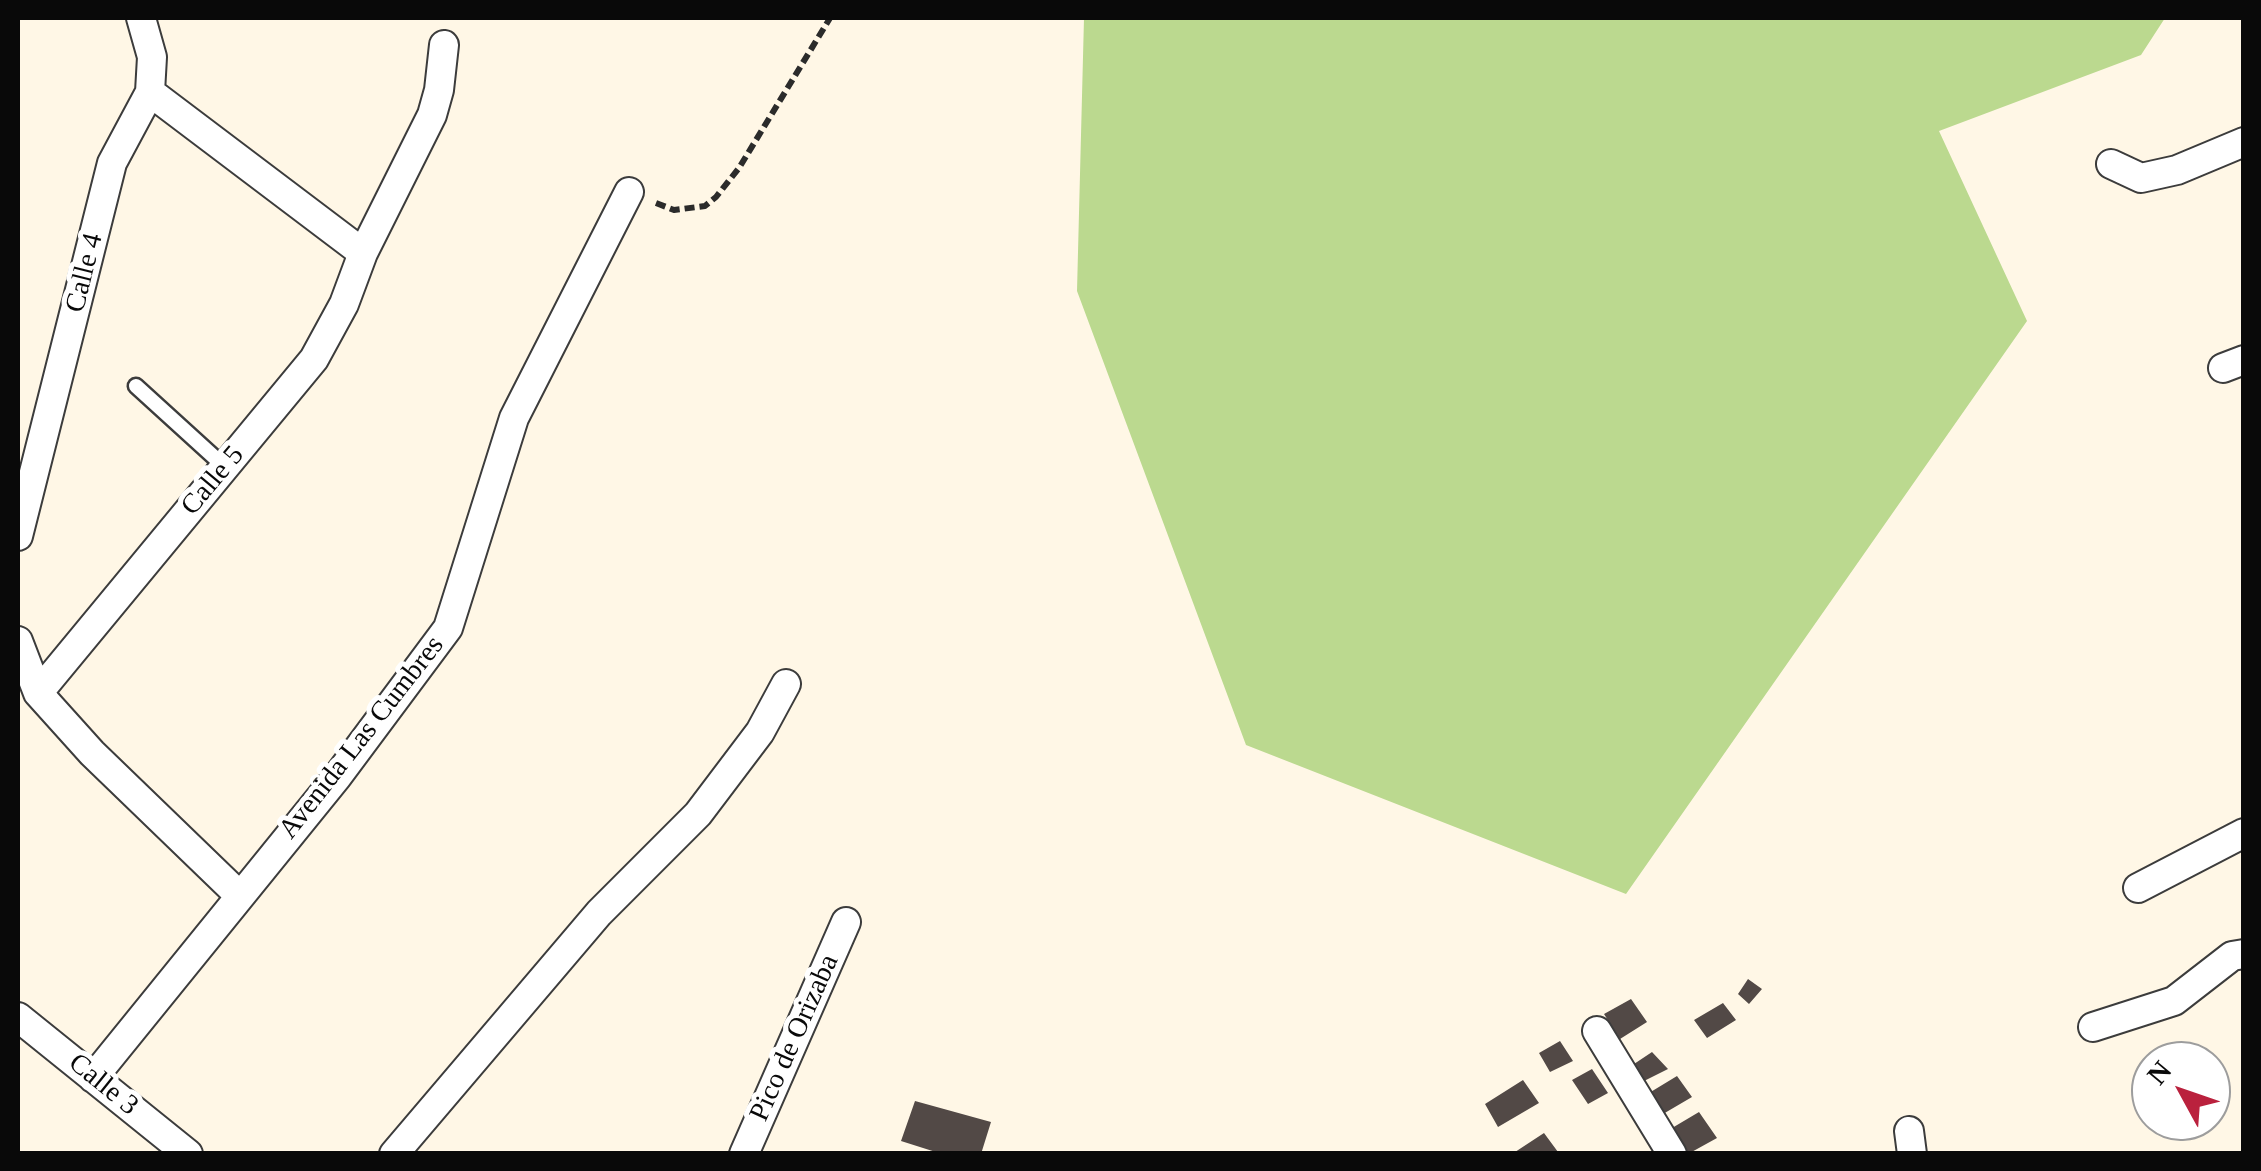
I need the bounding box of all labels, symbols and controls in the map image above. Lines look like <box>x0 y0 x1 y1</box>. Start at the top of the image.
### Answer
street label: Calle 4 <box>59 230 111 316</box>
street label: Calle 5 <box>174 440 252 522</box>
street label: Avenida Las Cumbres <box>272 630 452 846</box>
street label: Pico de Orizaba <box>743 949 847 1127</box>
north arrow <box>2131 1041 2231 1141</box>
street label: Calle 3 <box>61 1047 145 1123</box>
text: N <box>2141 1055 2178 1090</box>

